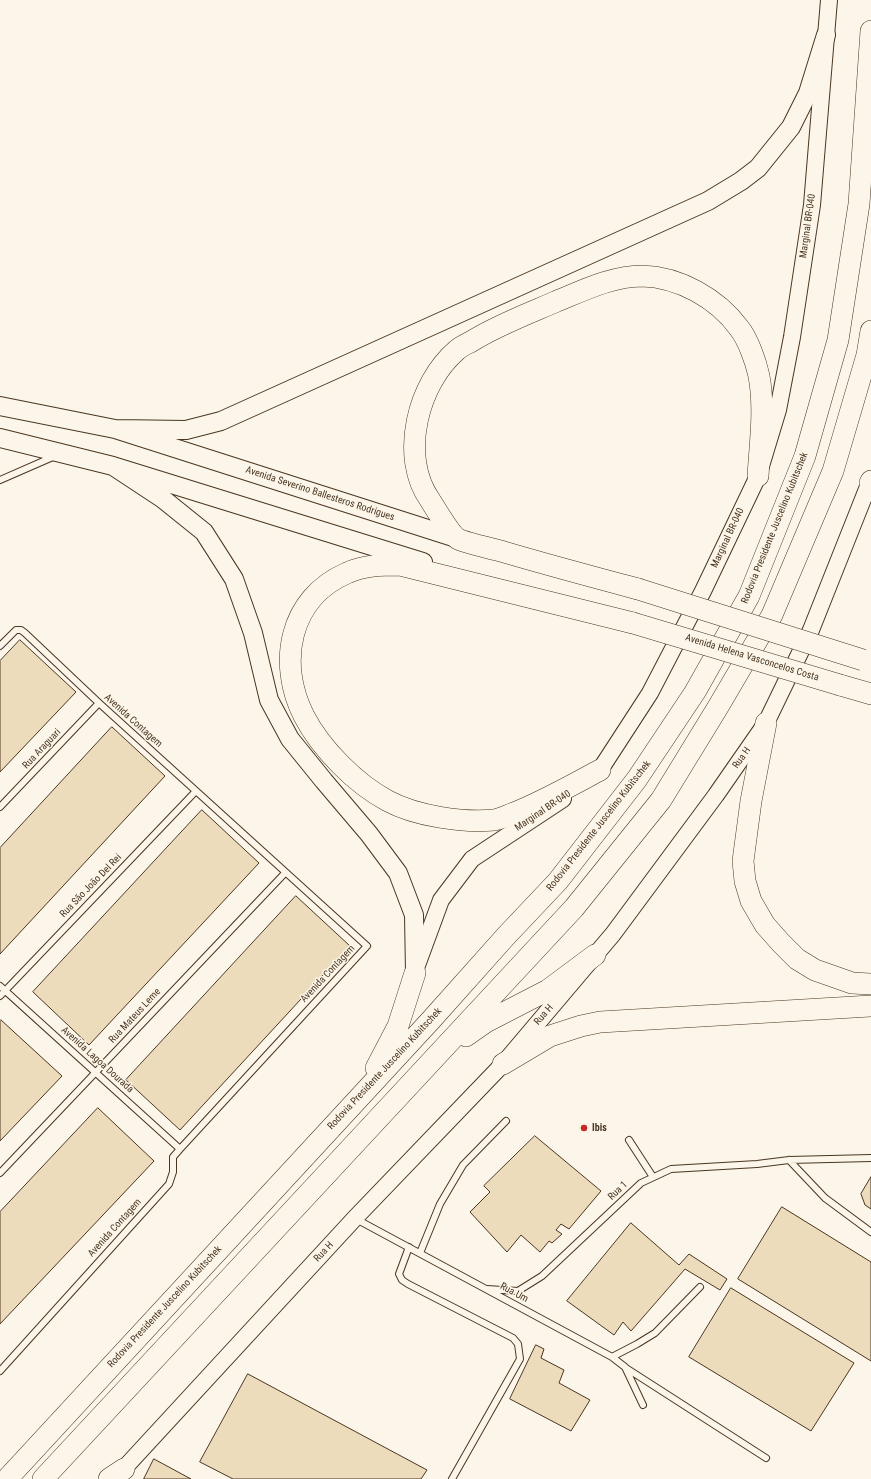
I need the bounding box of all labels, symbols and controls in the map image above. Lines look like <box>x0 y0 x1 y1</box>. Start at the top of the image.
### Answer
street label: Marginal BR-040 <box>798 193 818 259</box>
street label: Rodovia Presidente Juscelino Kubitschek <box>739 451 811 605</box>
street label: Avenida Severino Ballesteros Rodrigues <box>244 464 396 524</box>
street label: Marginal BR-040 <box>709 506 747 570</box>
street label: Avenida Helena Vasconcelos Costa <box>684 632 820 684</box>
street label: Avenida Contagem <box>101 692 165 750</box>
street label: Rua Araguari <box>20 726 64 772</box>
street label: Rua H <box>730 745 754 771</box>
street label: Rodovia Presidente Juscelino Kubitschek <box>544 758 654 894</box>
street label: Marginal BR-040 <box>513 788 573 834</box>
street label: Rua São João Del Rei <box>58 852 124 920</box>
street label: Avenida Contagem <box>298 943 358 1005</box>
street label: Rua Mateus Leme <box>107 986 163 1046</box>
street label: Rua H <box>532 1002 556 1028</box>
street label: Rodovia Presidente Juscelino Kubitschek <box>325 1006 445 1132</box>
street label: Avenida Lagoa Dourada <box>58 1024 136 1096</box>
place label: Ibis <box>592 1122 607 1134</box>
marker: Ibis <box>579 1123 589 1133</box>
street label: Rua 1 <box>606 1179 630 1203</box>
street label: Avenida Contagem <box>86 1196 144 1260</box>
street label: Rua H <box>312 1239 336 1265</box>
street label: Rodovia Presidente Juscelino Kubitschek <box>105 1244 225 1370</box>
street label: Rua Um <box>498 1281 530 1305</box>

